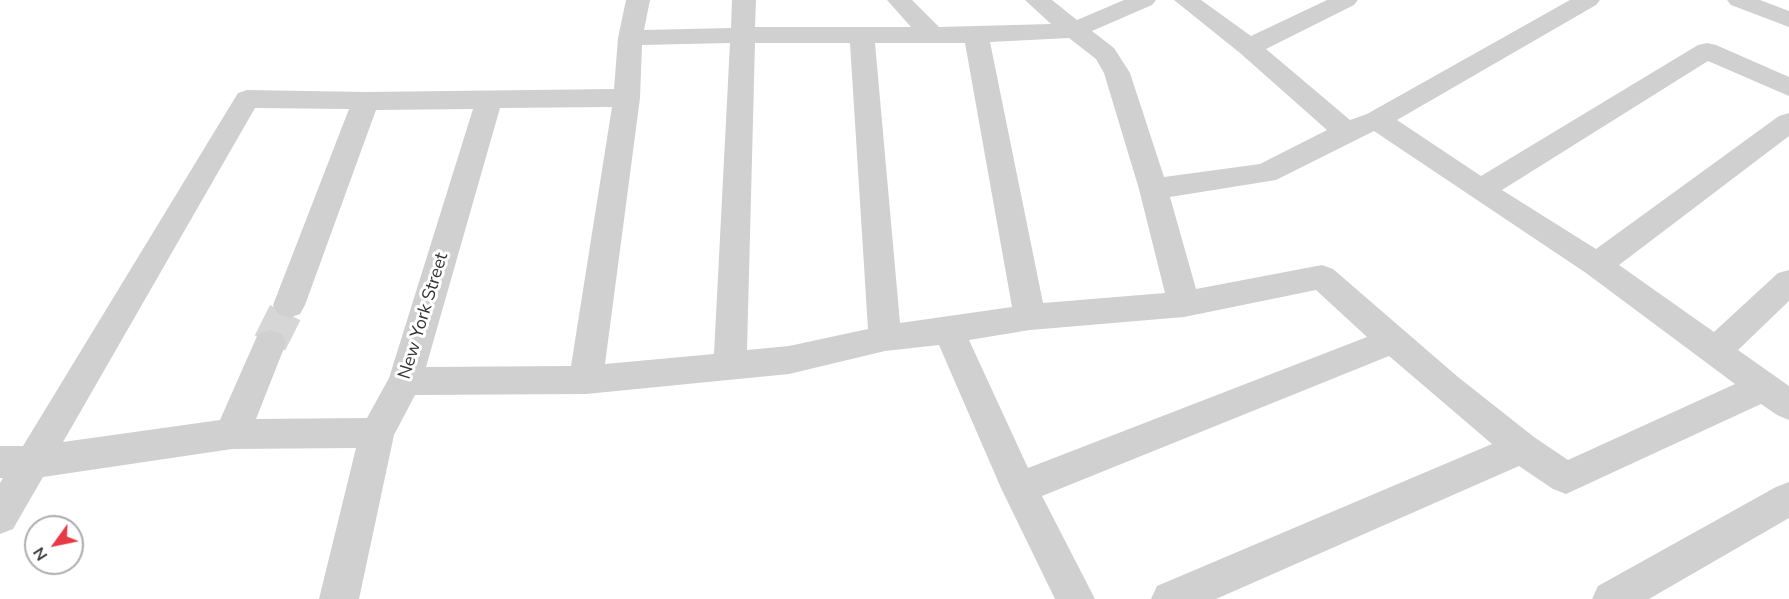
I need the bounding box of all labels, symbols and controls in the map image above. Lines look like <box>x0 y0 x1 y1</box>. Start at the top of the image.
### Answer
street label: New York Street <box>395 250 453 382</box>
north arrow <box>24 515 84 575</box>
text: N <box>28 543 53 565</box>

